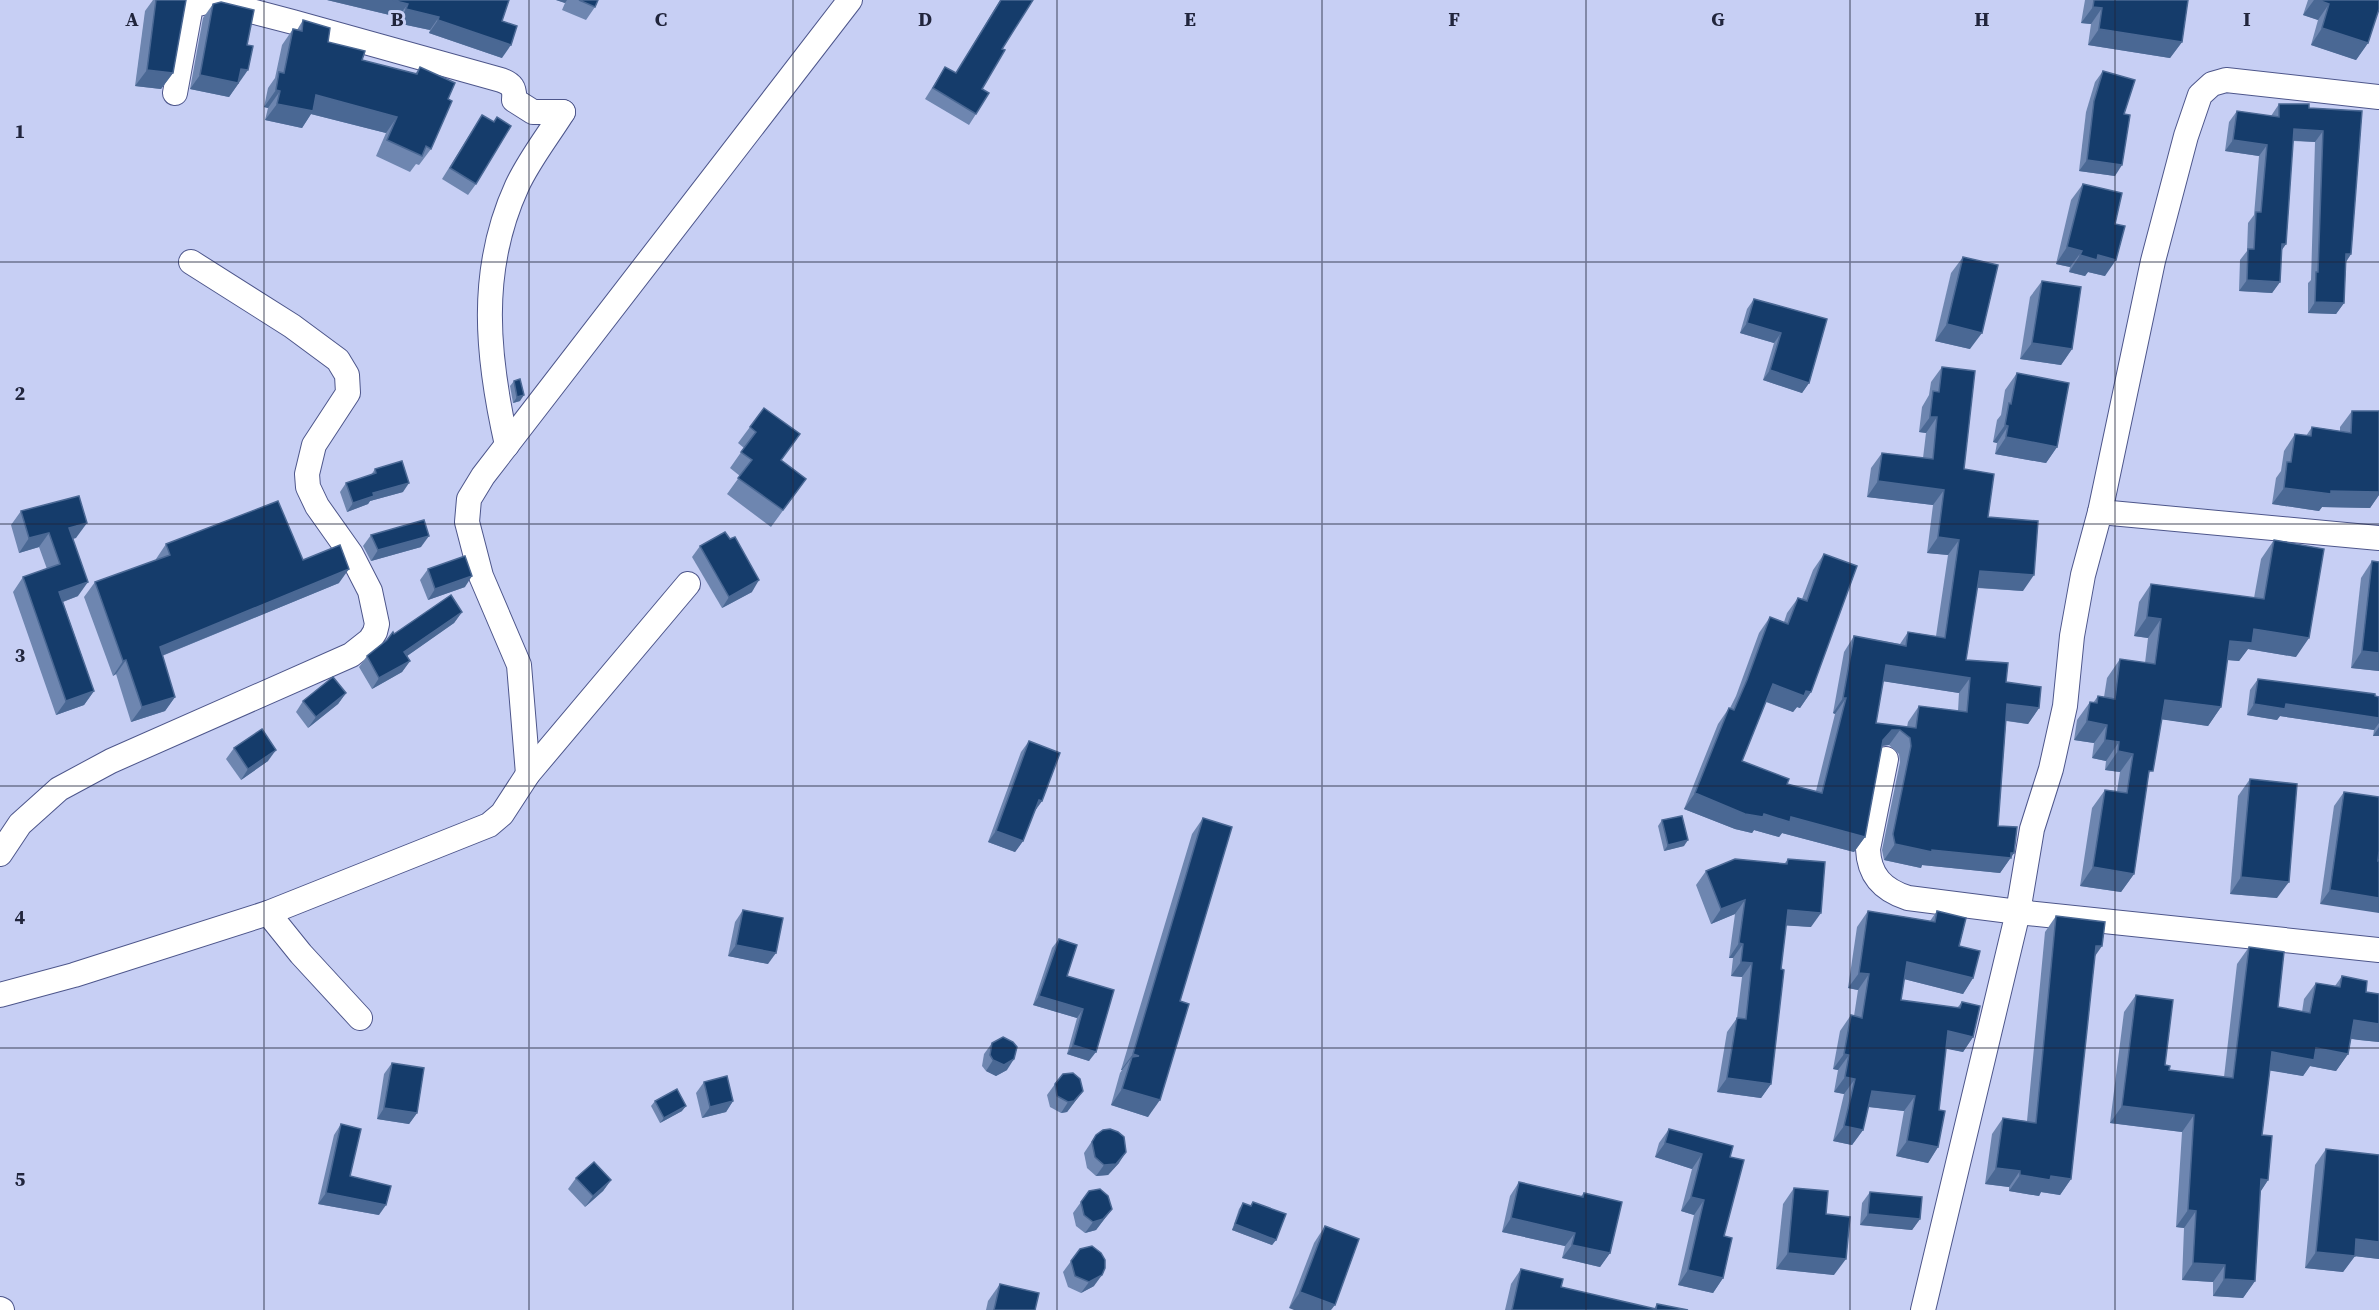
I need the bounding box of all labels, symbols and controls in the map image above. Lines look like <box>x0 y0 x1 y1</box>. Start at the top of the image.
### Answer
text: A <box>125 5 139 33</box>
text: B <box>390 5 404 33</box>
text: C <box>655 5 667 33</box>
text: D <box>918 5 932 33</box>
text: E <box>1184 5 1196 33</box>
text: F <box>1448 5 1460 33</box>
text: G <box>1711 5 1725 33</box>
text: H <box>1974 5 1990 33</box>
text: I <box>2243 5 2251 33</box>
text: 1 <box>15 117 25 145</box>
text: 2 <box>15 379 26 407</box>
text: 3 <box>15 641 26 669</box>
text: 4 <box>15 903 26 931</box>
text: 5 <box>15 1165 26 1193</box>

